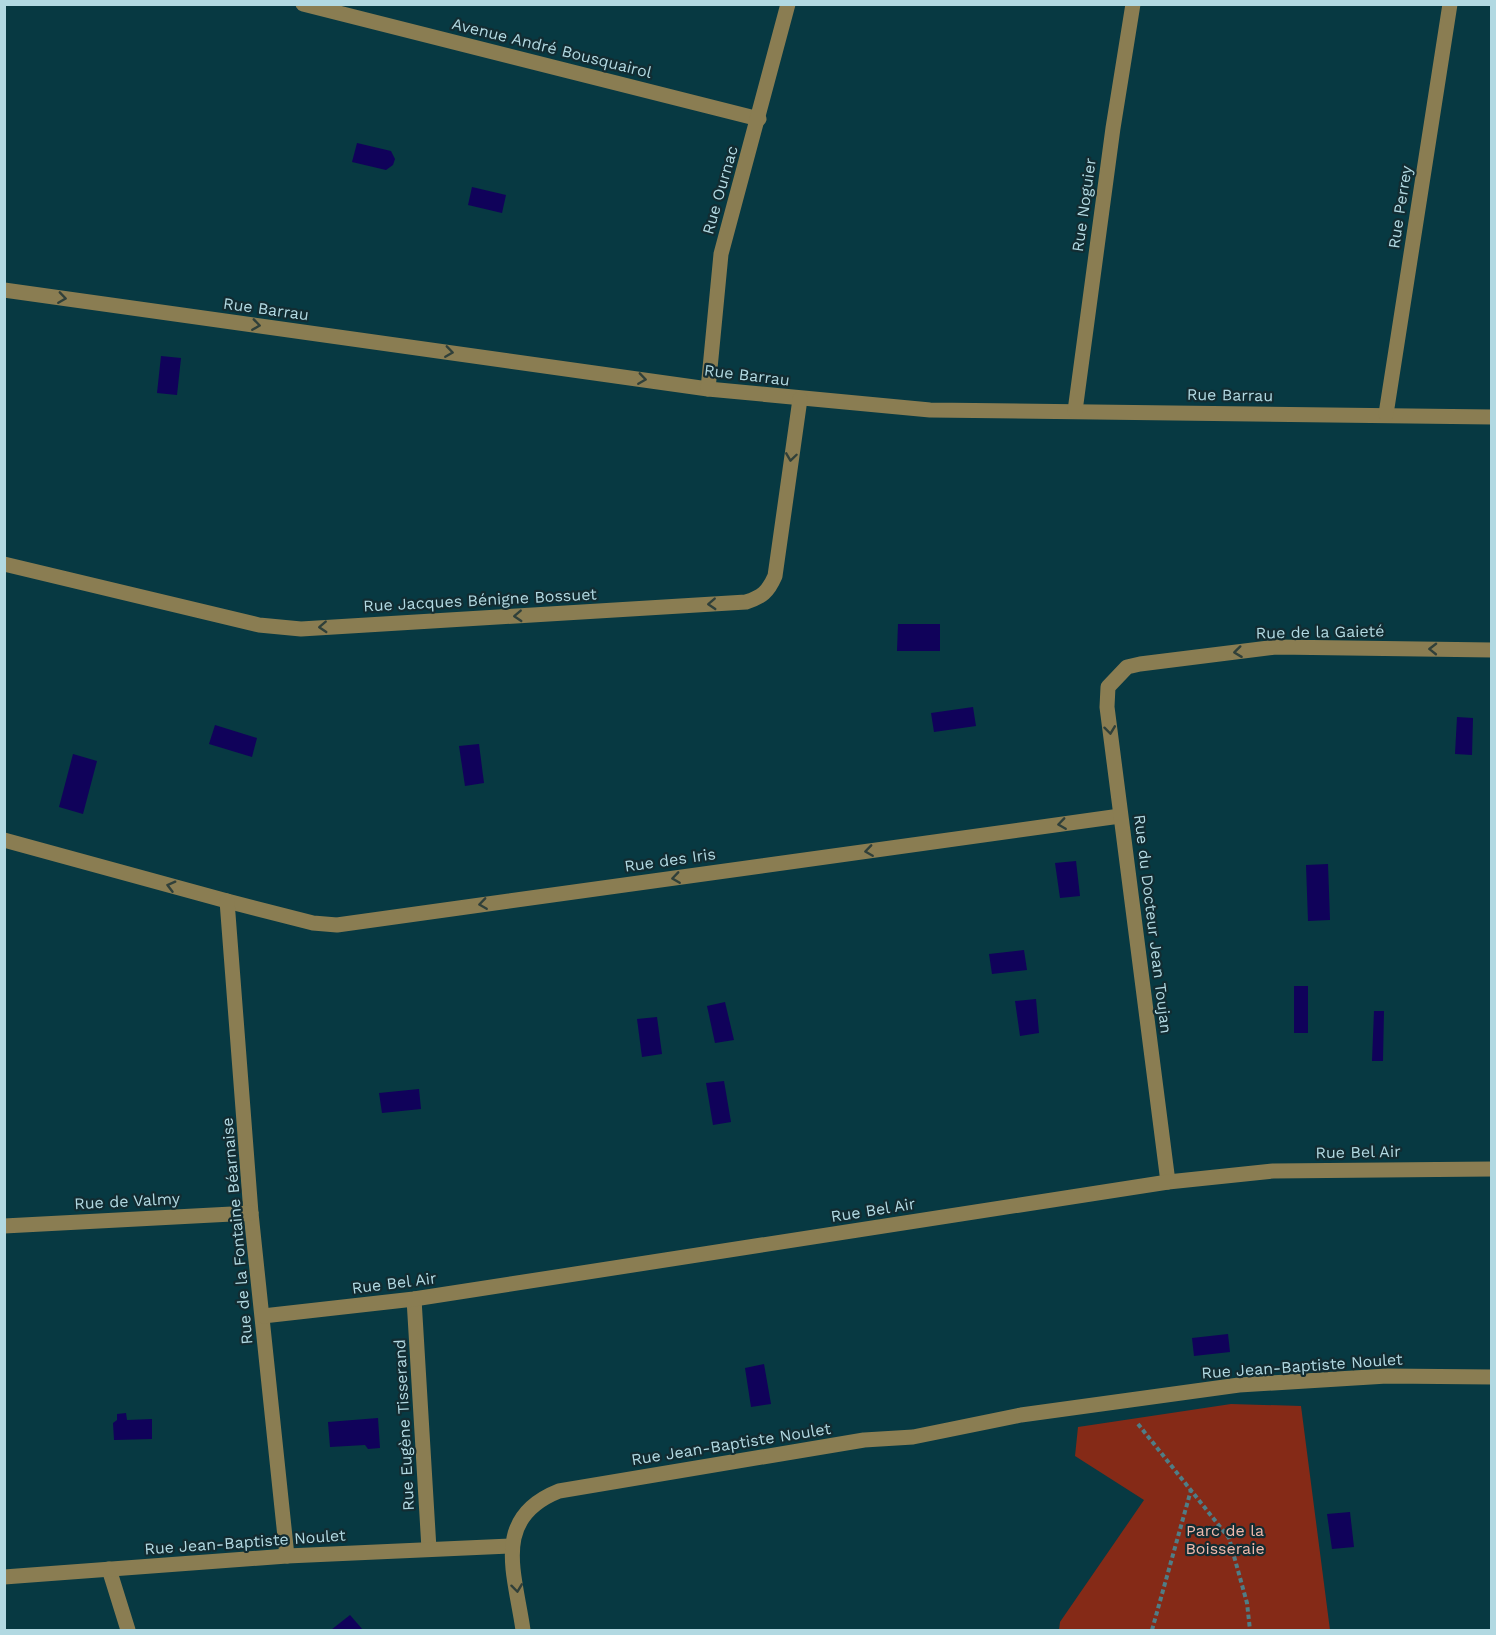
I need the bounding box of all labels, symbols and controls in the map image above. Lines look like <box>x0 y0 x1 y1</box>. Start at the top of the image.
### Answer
street label: Avenue André Bousquairol <box>450 14 654 82</box>
street label: Rue Ournac <box>698 143 742 237</box>
street label: Rue Noguier <box>1068 156 1100 253</box>
street label: Rue Perrey <box>1384 163 1416 250</box>
one-way arrow <box>58 292 67 304</box>
street label: Rue Barrau <box>222 294 310 324</box>
one-way arrow <box>251 319 260 331</box>
one-way arrow <box>444 346 453 358</box>
street label: Rue Barrau <box>703 360 791 390</box>
one-way arrow <box>637 373 646 385</box>
street label: Rue Barrau <box>1187 385 1273 405</box>
one-way arrow <box>786 452 798 462</box>
street label: Rue Jacques Bénigne Bossuet <box>363 584 598 616</box>
one-way arrow <box>708 597 717 610</box>
one-way arrow <box>513 609 522 622</box>
one-way arrow <box>319 621 328 634</box>
street label: Rue de la Gaieté <box>1256 621 1384 643</box>
one-way arrow <box>1429 643 1438 655</box>
one-way arrow <box>1234 645 1243 658</box>
one-way arrow <box>1103 725 1115 735</box>
street label: Rue du Docteur Jean Toujan <box>1130 814 1176 1034</box>
one-way arrow <box>1058 818 1067 830</box>
street label: Rue des Iris <box>623 844 717 876</box>
one-way arrow <box>865 844 874 856</box>
one-way arrow <box>671 871 681 883</box>
one-way arrow <box>166 880 176 893</box>
one-way arrow <box>478 898 487 910</box>
street label: Rue de la Fontaine Béarnaise <box>218 1117 256 1345</box>
street label: Rue Bel Air <box>1315 1142 1401 1162</box>
street label: Rue de Valmy <box>74 1189 181 1213</box>
street label: Rue Bel Air <box>829 1194 917 1226</box>
street label: Rue Bel Air <box>351 1268 438 1298</box>
street label: Rue Eugène Tisserand <box>390 1339 418 1511</box>
street label: Rue Jean-Baptiste Noulet <box>1201 1349 1404 1383</box>
street label: Rue Jean-Baptiste Noulet <box>630 1419 832 1469</box>
park label: Parc de la Boisseraie <box>1185 1521 1265 1558</box>
street label: Rue Jean-Baptiste Noulet <box>144 1525 347 1559</box>
one-way arrow <box>511 1584 523 1593</box>

